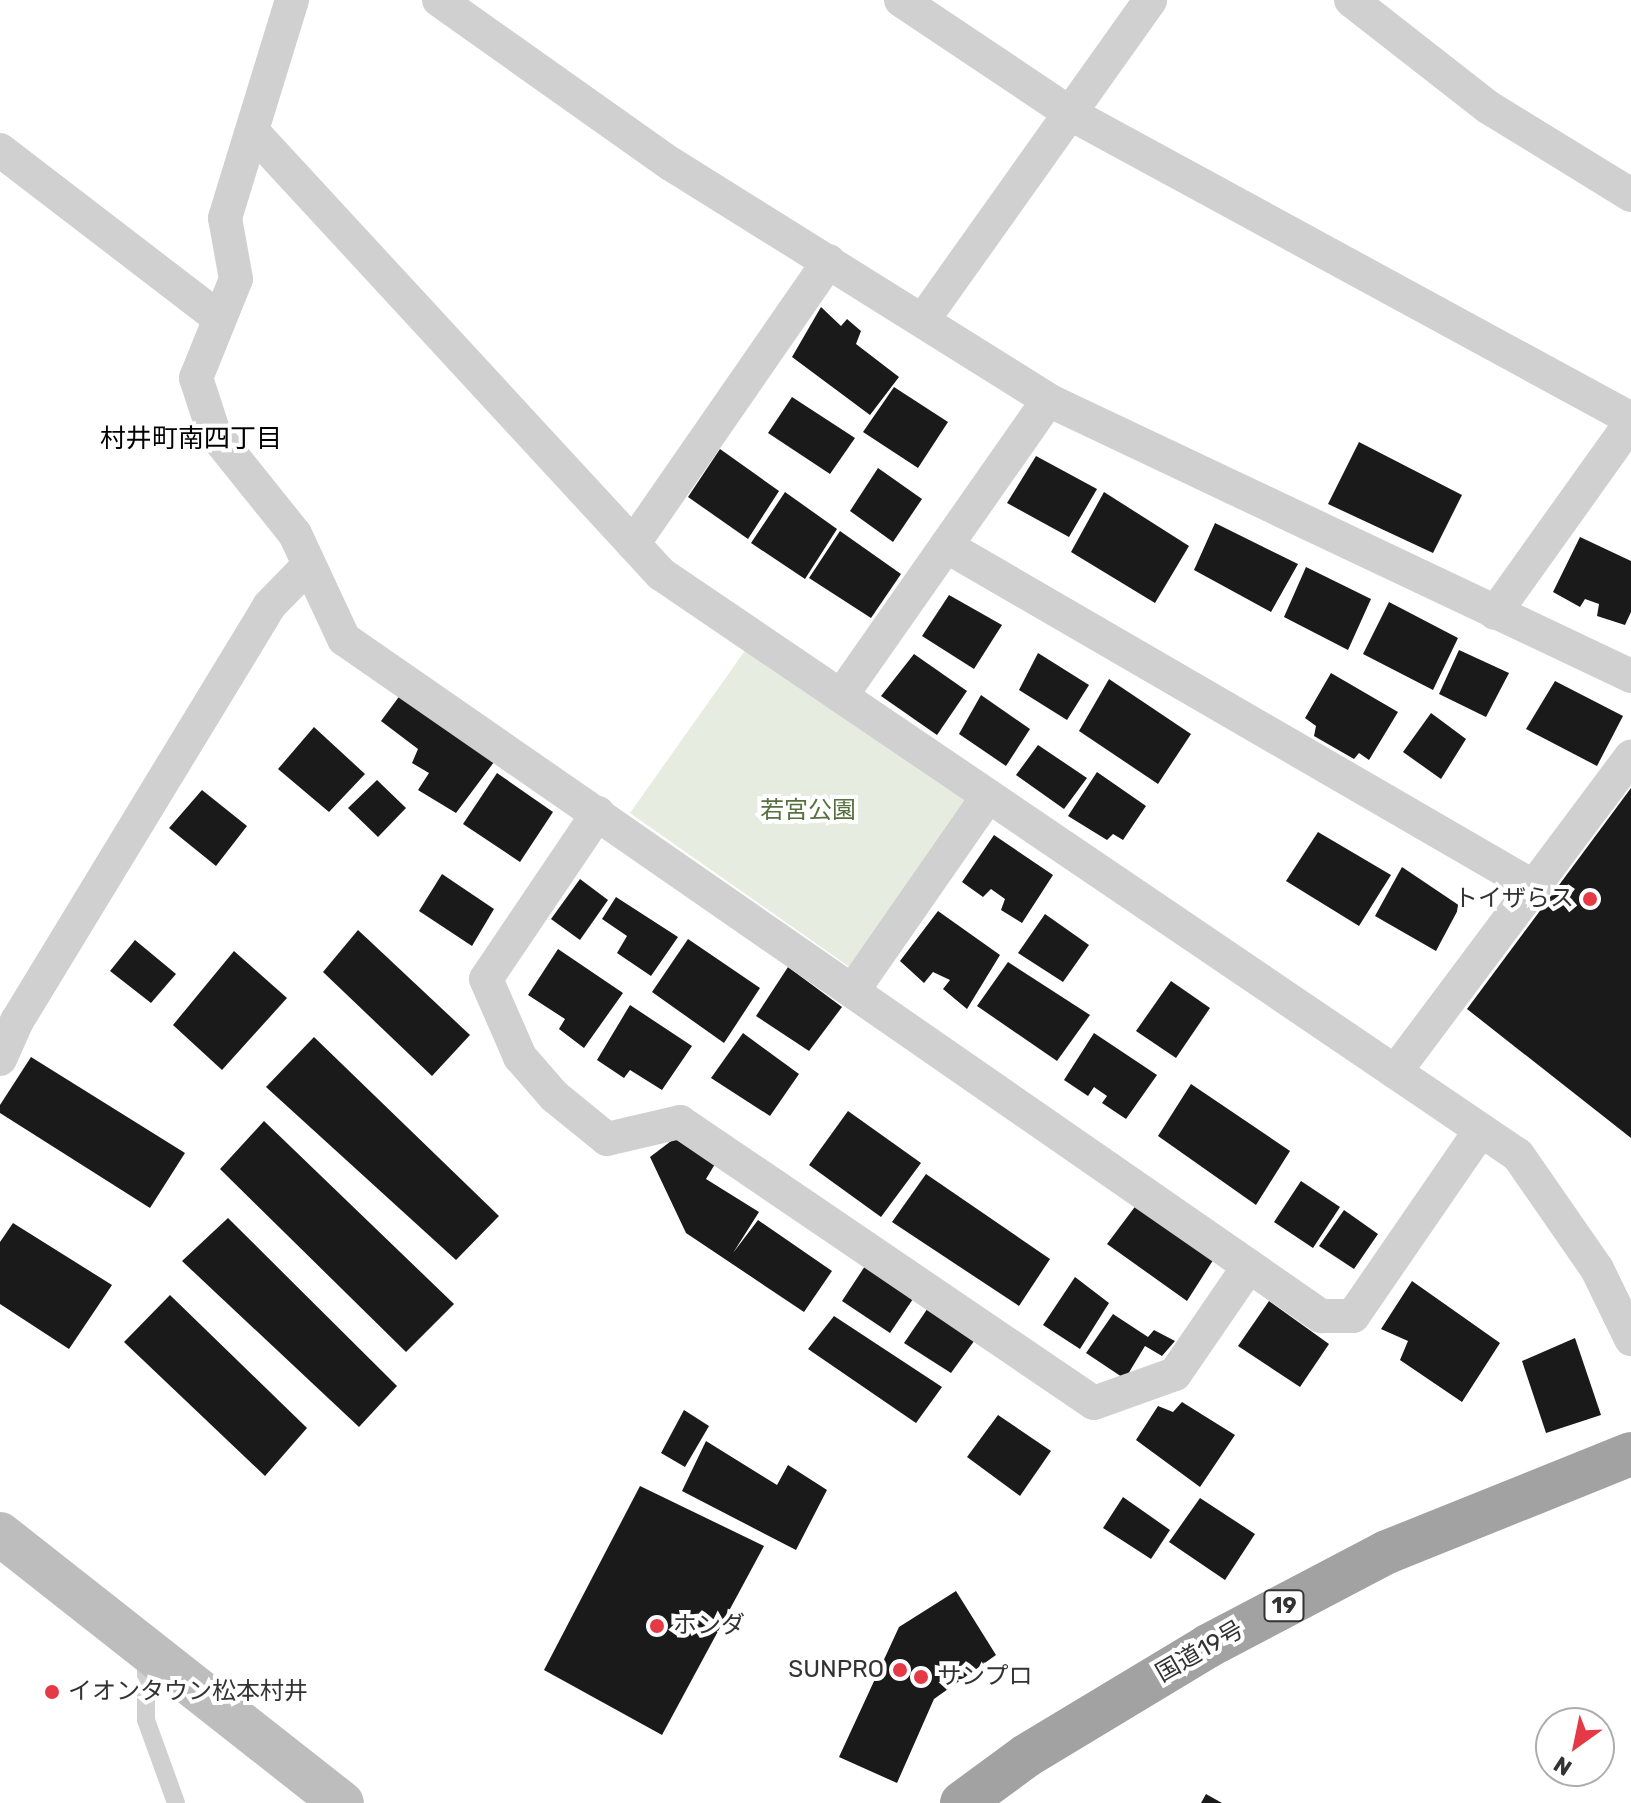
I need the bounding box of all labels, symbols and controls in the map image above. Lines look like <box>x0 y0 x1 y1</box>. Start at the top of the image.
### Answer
district label: 村井町南四丁目 <box>100 423 282 455</box>
park label: 若宮公園 <box>760 797 856 825</box>
place label: トイザらス <box>1454 885 1574 913</box>
marker: トイザらス <box>1581 890 1599 908</box>
road number: 19 <box>1262 1588 1306 1624</box>
place label: ホンダ <box>673 1612 745 1640</box>
street label: 国道19号 <box>1151 1615 1249 1689</box>
marker: ホンダ <box>648 1617 666 1635</box>
place label: SUNPRO <box>788 1656 884 1684</box>
marker: SUNPRO <box>891 1661 909 1679</box>
place label: サンプロ <box>937 1663 1033 1691</box>
marker: サンプロ <box>912 1668 930 1686</box>
place label: イオンタウン松本村井 <box>68 1678 308 1706</box>
marker: イオンタウン松本村井 <box>43 1683 61 1701</box>
north arrow <box>1535 1707 1615 1787</box>
text: N <box>1549 1750 1577 1782</box>

